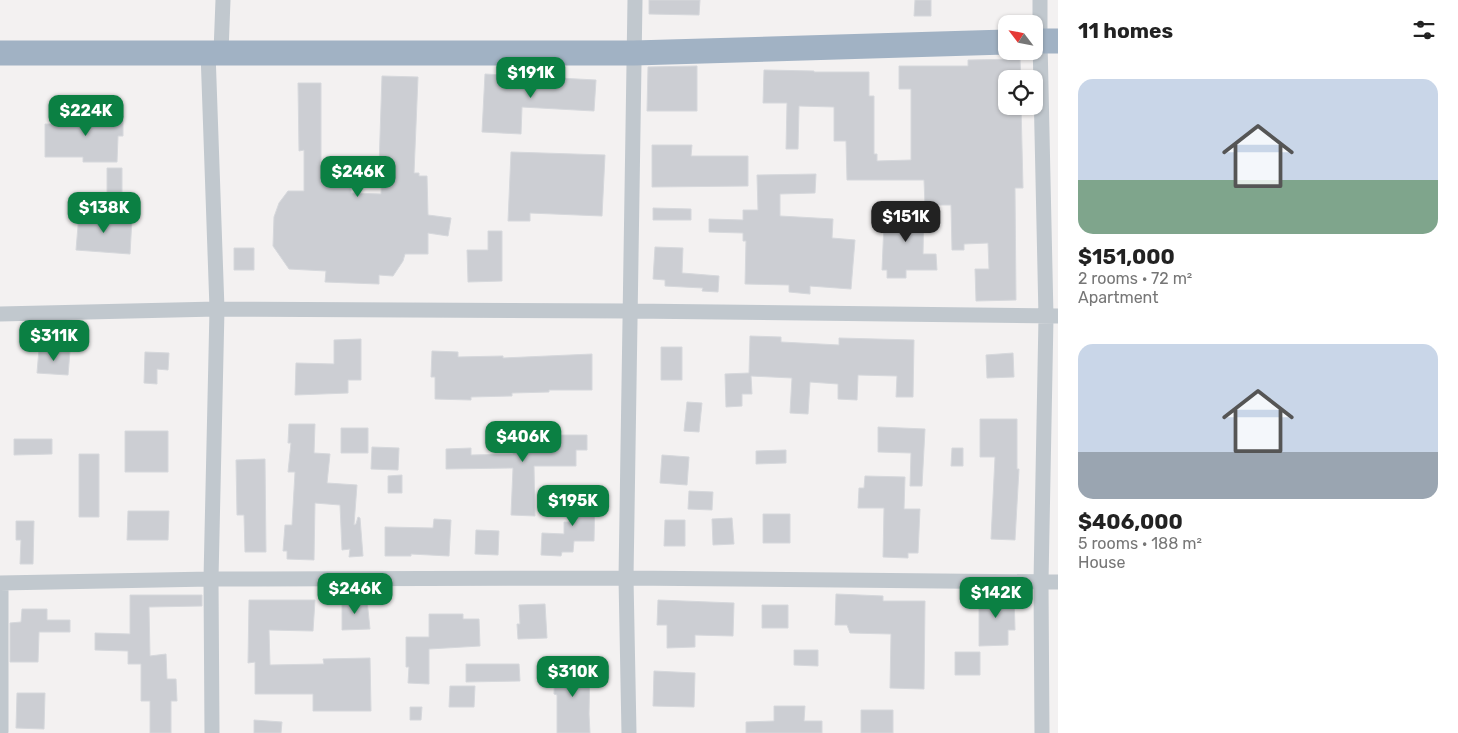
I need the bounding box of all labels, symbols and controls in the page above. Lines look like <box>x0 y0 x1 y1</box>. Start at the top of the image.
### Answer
north arrow <box>998 15 1042 60</box>
map controls <box>998 15 1043 115</box>
icon: filters <box>1410 16 1438 44</box>
text: 11 homes <box>1078 18 1173 43</box>
pin: $191K <box>496 56 566 99</box>
text: $191K <box>507 63 555 82</box>
button: locate <box>998 70 1043 115</box>
pin: $224K <box>51 94 121 137</box>
text: $224K <box>60 101 112 120</box>
icon: home <box>1213 111 1303 201</box>
pin: $246K <box>323 156 393 198</box>
text: $246K <box>332 162 384 181</box>
pin: $138K <box>69 192 139 234</box>
text: $138K <box>79 198 129 217</box>
pin: $151K <box>871 200 941 243</box>
text: $151K <box>882 207 930 226</box>
text: $151,000 <box>1078 244 1175 269</box>
text: 2 rooms · 72 m² <box>1078 269 1192 288</box>
text: Apartment <box>1078 288 1158 307</box>
pin: $311K <box>19 320 89 362</box>
text: $311K <box>30 326 78 345</box>
icon: home <box>1213 376 1303 466</box>
pin: $406K <box>488 420 558 463</box>
text: $406K <box>496 427 550 446</box>
pin: $195K <box>538 484 608 527</box>
text: $195K <box>548 491 598 510</box>
text: $406,000 <box>1078 509 1183 534</box>
text: 5 rooms · 188 m² <box>1078 534 1202 553</box>
text: House <box>1078 553 1125 572</box>
pin: $246K <box>320 572 390 615</box>
pin: $142K <box>961 576 1031 619</box>
text: $246K <box>329 579 381 598</box>
text: $142K <box>971 583 1021 602</box>
pin: $310K <box>538 656 608 698</box>
text: $310K <box>548 662 598 681</box>

